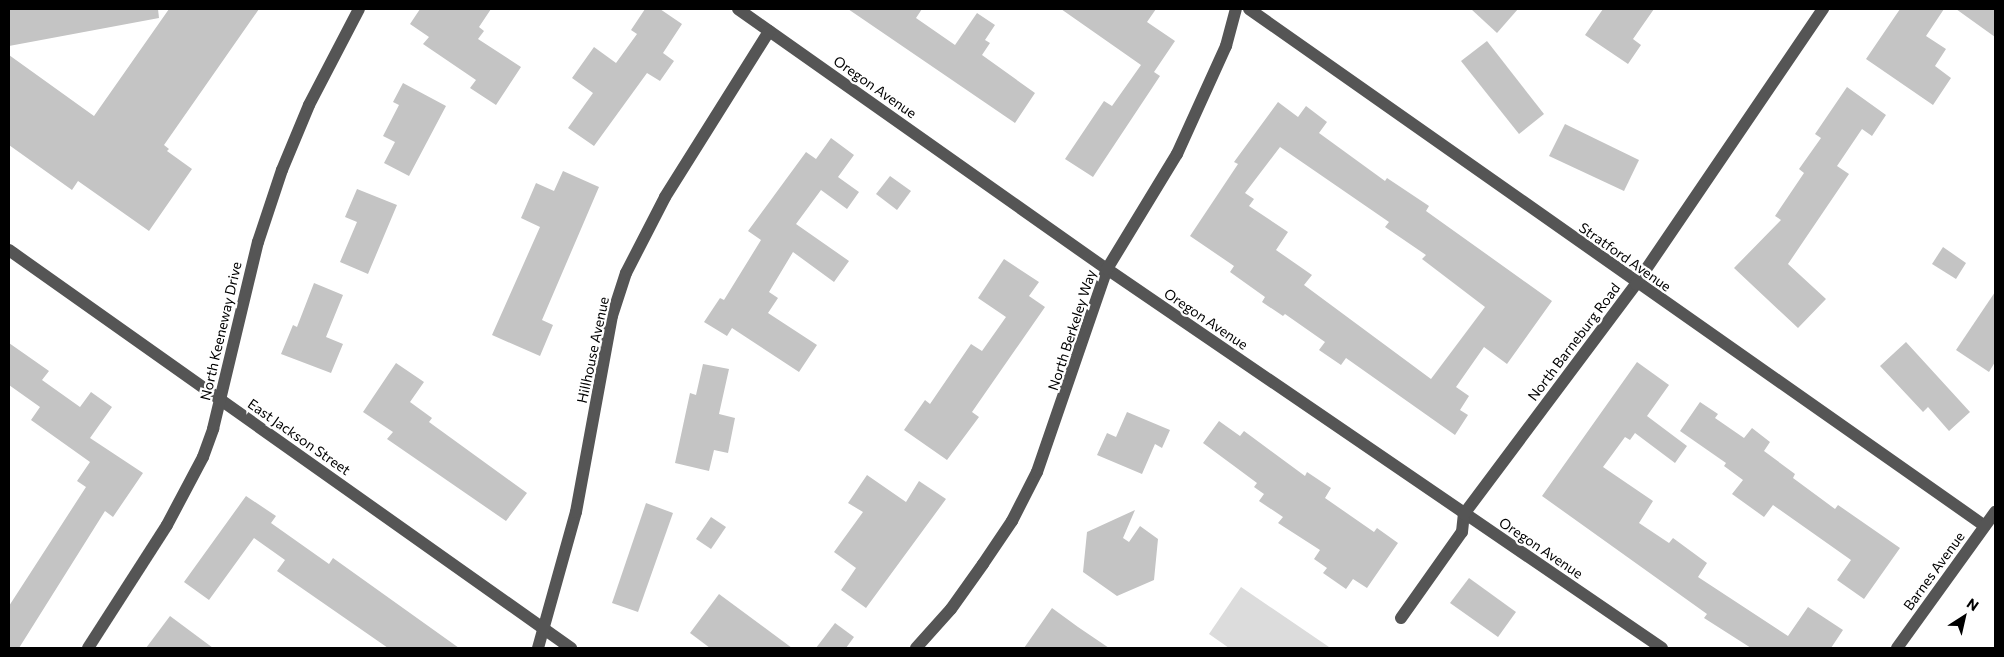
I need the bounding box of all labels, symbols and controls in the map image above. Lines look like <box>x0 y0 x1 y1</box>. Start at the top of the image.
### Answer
street label: Oregon Avenue <box>830 52 920 122</box>
street label: Stratford Avenue <box>1576 219 1674 295</box>
street label: North Keeneway Drive <box>197 260 245 402</box>
street label: North Berkeley Way <box>1045 267 1099 393</box>
street label: North Barneburg Road <box>1524 280 1624 404</box>
street label: Oregon Avenue <box>1161 285 1251 353</box>
street label: Hillhouse Avenue <box>574 295 612 405</box>
street label: East Jackson Street <box>245 395 353 479</box>
street label: Oregon Avenue <box>1496 514 1586 582</box>
street label: Barnes Avenue <box>1900 528 1968 614</box>
north arrow <box>1939 592 1989 642</box>
text: N <box>1964 594 1982 614</box>

